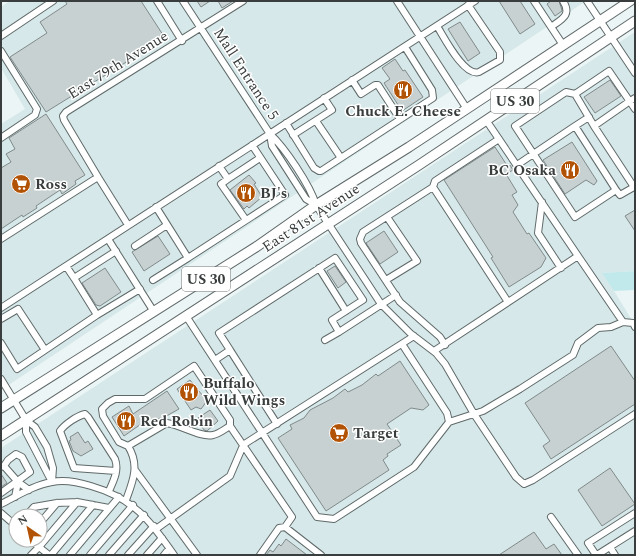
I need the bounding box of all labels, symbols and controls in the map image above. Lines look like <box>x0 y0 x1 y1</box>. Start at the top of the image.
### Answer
street label: Mall Entrance 5 <box>207 23 285 125</box>
street label: East 79th Avenue <box>63 25 173 105</box>
restaurant icon: Chuck E. Cheese <box>392 79 414 101</box>
road number: US 30 <box>491 89 539 113</box>
place label: Chuck E. Cheese <box>345 100 461 123</box>
place label: BC Osaka <box>488 159 556 182</box>
restaurant icon: BC Osaka <box>559 159 581 181</box>
supermarket icon: Ross <box>10 173 32 195</box>
place label: Ross <box>35 173 67 196</box>
street label: East 81st Avenue <box>258 178 364 258</box>
restaurant icon: BJ's <box>235 182 257 204</box>
place label: BJ's <box>260 182 287 205</box>
road number: US 30 <box>182 267 230 291</box>
place label: Buffalo Wild Wings <box>203 372 285 412</box>
restaurant icon: Buffalo Wild Wings <box>178 381 200 403</box>
restaurant icon: Red Robin <box>115 410 137 432</box>
place label: Red Robin <box>140 410 213 433</box>
supermarket icon: Target <box>328 422 350 444</box>
place label: Target <box>353 422 399 445</box>
north arrow <box>8 508 48 548</box>
text: N <box>14 511 31 530</box>

